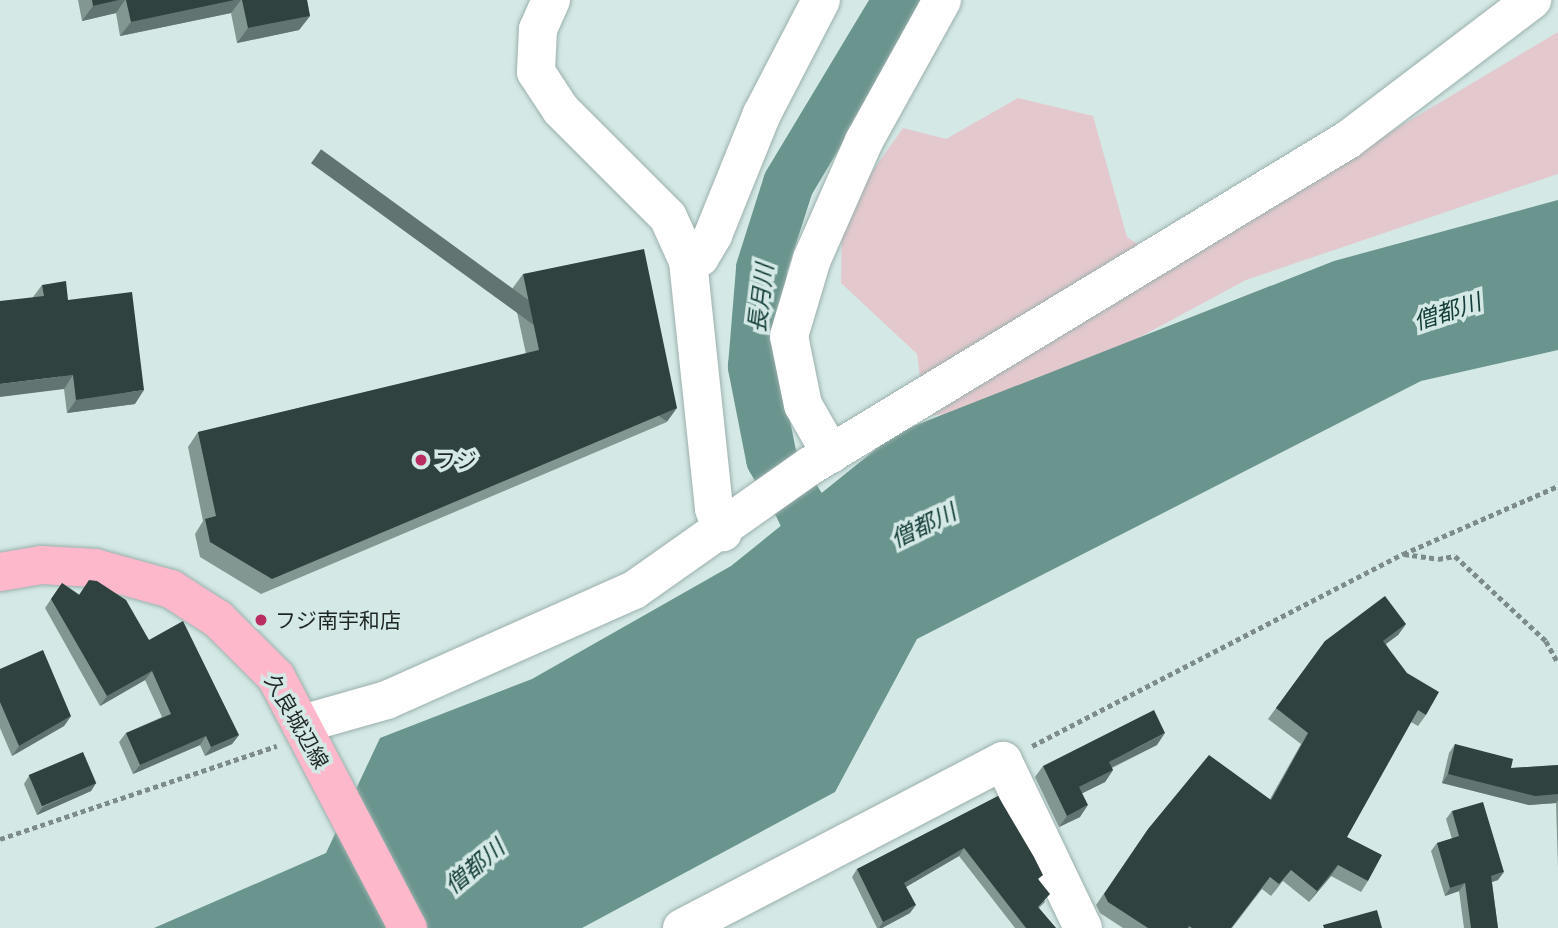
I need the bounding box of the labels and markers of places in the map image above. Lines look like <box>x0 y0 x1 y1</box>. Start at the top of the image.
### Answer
place label: フジ <box>435 447 477 473</box>
marker: フジ <box>413 452 429 468</box>
place label: フジ南宇和店 <box>275 607 401 633</box>
marker: フジ南宇和店 <box>253 612 269 628</box>

